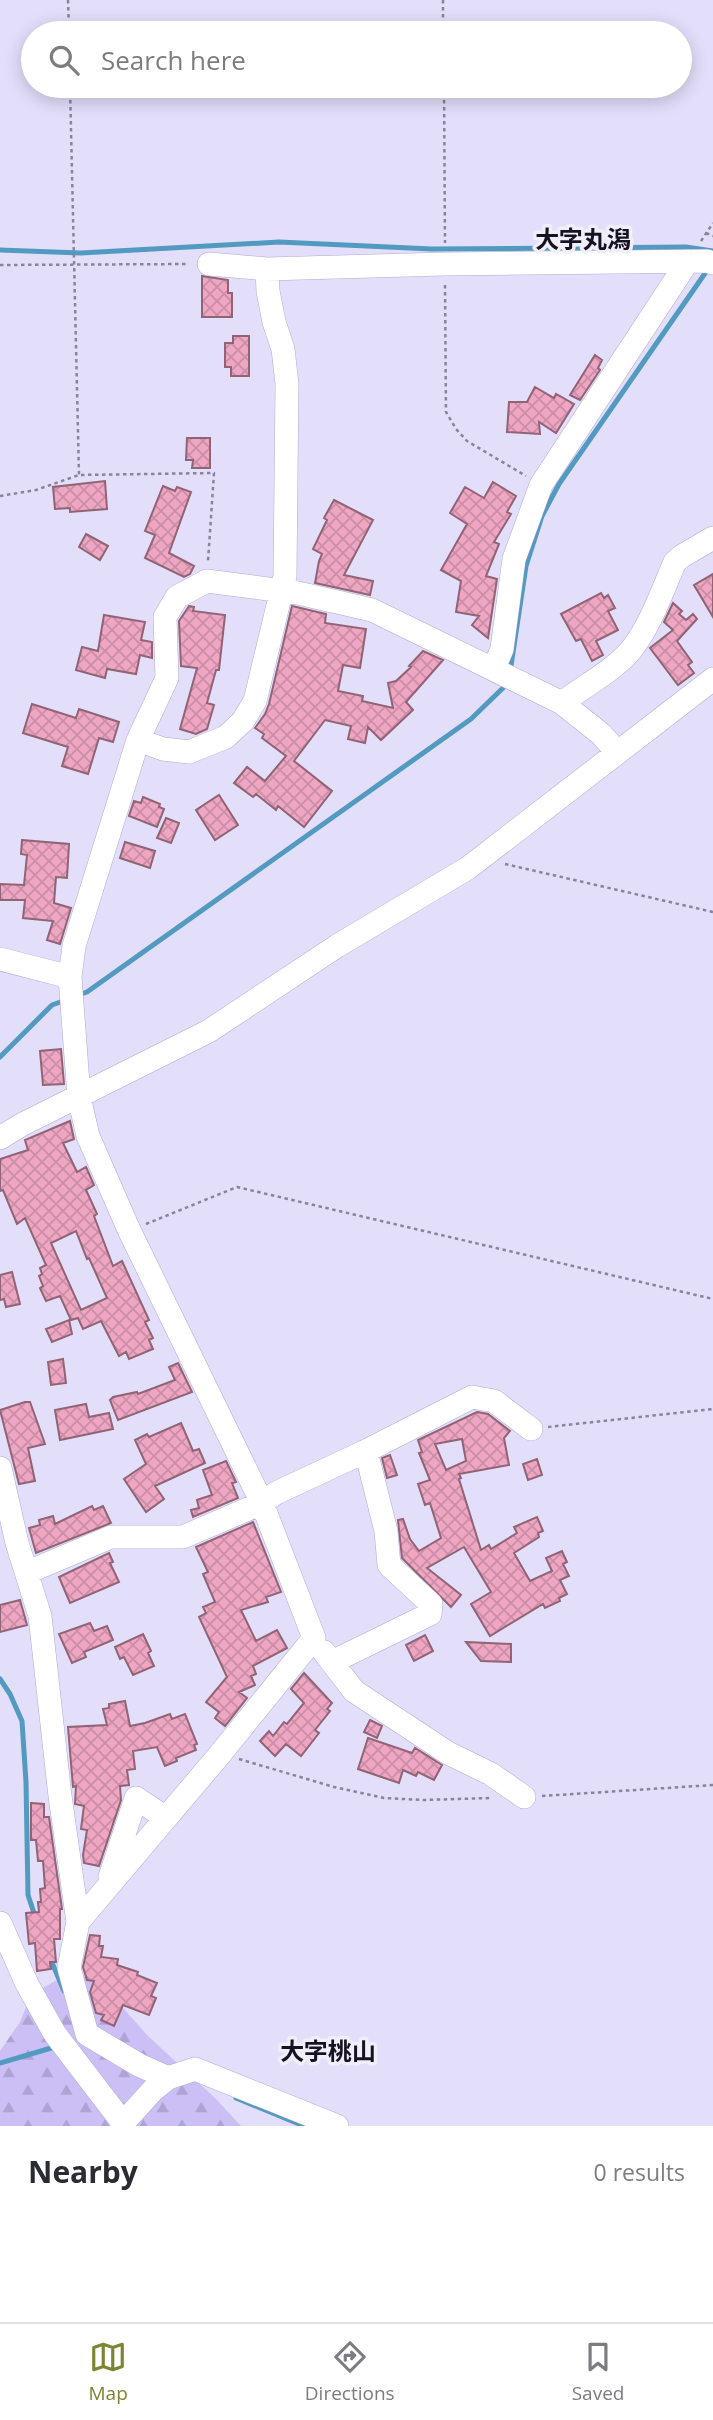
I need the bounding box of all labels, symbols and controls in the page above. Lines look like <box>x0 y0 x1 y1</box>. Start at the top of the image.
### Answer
search box <box>21 21 692 98</box>
icon: search <box>45 41 83 79</box>
text: Search here <box>101 42 246 78</box>
district label: 大字丸潟 <box>535 222 631 255</box>
district label: 大字桃山 <box>280 2034 376 2067</box>
text: Nearby <box>28 2151 138 2192</box>
text: 0 results <box>594 2156 685 2188</box>
tab: Map <box>89 2338 128 2406</box>
tab: Directions <box>305 2338 395 2406</box>
tab: Saved <box>572 2338 624 2406</box>

